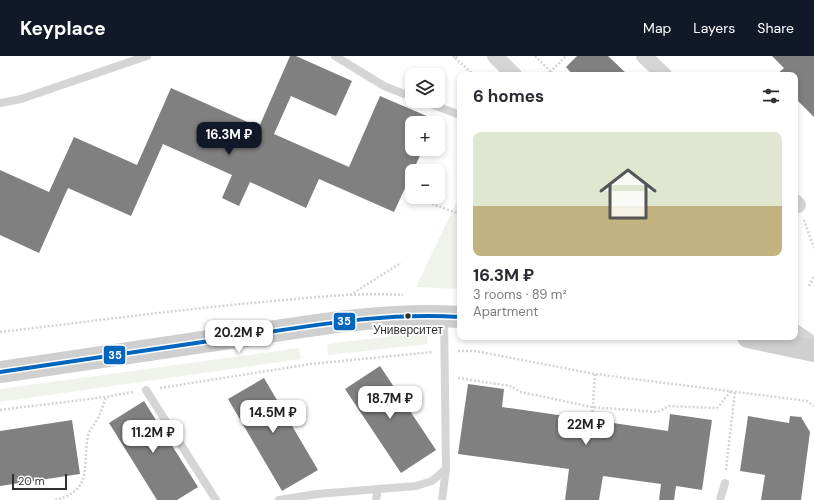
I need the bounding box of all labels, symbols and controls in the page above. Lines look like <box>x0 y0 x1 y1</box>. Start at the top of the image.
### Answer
text: Keyplace <box>20 16 106 41</box>
text: Map <box>643 19 671 37</box>
text: Layers <box>693 19 735 37</box>
text: Share <box>757 19 794 37</box>
map controls <box>405 68 445 204</box>
button: layers <box>405 68 445 108</box>
text: 6 homes <box>473 85 544 107</box>
icon: filters <box>760 85 782 107</box>
button: + <box>405 116 445 156</box>
pin: 16.3M ₽ <box>192 122 266 156</box>
text: 16.3M ₽ <box>206 126 252 143</box>
icon: home <box>592 158 664 230</box>
button: − <box>405 164 445 204</box>
text: 16.3M ₽ <box>473 264 534 286</box>
text: 3 rooms · 89 m² <box>473 286 567 303</box>
text: Apartment <box>473 303 538 320</box>
marker: Университет <box>403 311 413 321</box>
line badge: 35 <box>333 312 356 331</box>
text: 35 <box>337 314 351 328</box>
pin: 20.2M ₽ <box>202 320 276 354</box>
place label: Университет <box>373 322 443 338</box>
text: 20.2M ₽ <box>214 324 264 341</box>
line badge: 35 <box>103 345 126 365</box>
text: 35 <box>108 348 122 362</box>
pin: 18.7M ₽ <box>353 386 427 420</box>
text: 18.7M ₽ <box>367 390 413 407</box>
pin: 14.5M ₽ <box>236 400 310 434</box>
text: 14.5M ₽ <box>249 404 297 421</box>
pin: 22M ₽ <box>558 412 614 446</box>
text: 22M ₽ <box>567 416 605 433</box>
pin: 11.2M ₽ <box>116 420 190 454</box>
text: 11.2M ₽ <box>131 424 175 441</box>
scale bar <box>12 472 67 491</box>
text: 20 m <box>18 474 44 488</box>

